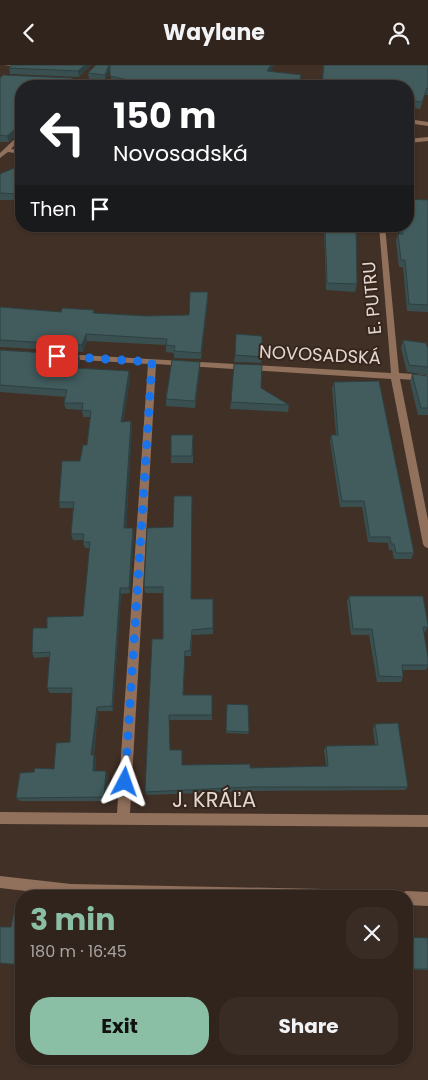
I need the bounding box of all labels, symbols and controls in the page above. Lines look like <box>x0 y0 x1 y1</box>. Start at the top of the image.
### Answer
text: Waylane <box>163 17 265 48</box>
icon: back <box>15 19 43 47</box>
icon: person <box>385 19 413 47</box>
text: 150 m <box>113 91 216 140</box>
icon: left <box>30 100 95 165</box>
text: Novosadská <box>113 138 248 169</box>
icon: arrive <box>86 195 114 223</box>
text: Then <box>30 196 76 223</box>
street label: E. PUTRU <box>356 260 387 336</box>
pin <box>36 335 78 377</box>
street label: NOVOSADSKÁ <box>258 339 382 370</box>
icon: arrive <box>43 342 71 370</box>
position arrow <box>98 755 150 807</box>
street label: J. KRÁĽA <box>172 785 256 814</box>
text: 3 min <box>30 898 115 941</box>
button: close <box>346 907 398 959</box>
text: 180 m · 16:45 <box>30 940 127 963</box>
button: Exit <box>30 997 209 1055</box>
button: Share <box>219 997 398 1055</box>

